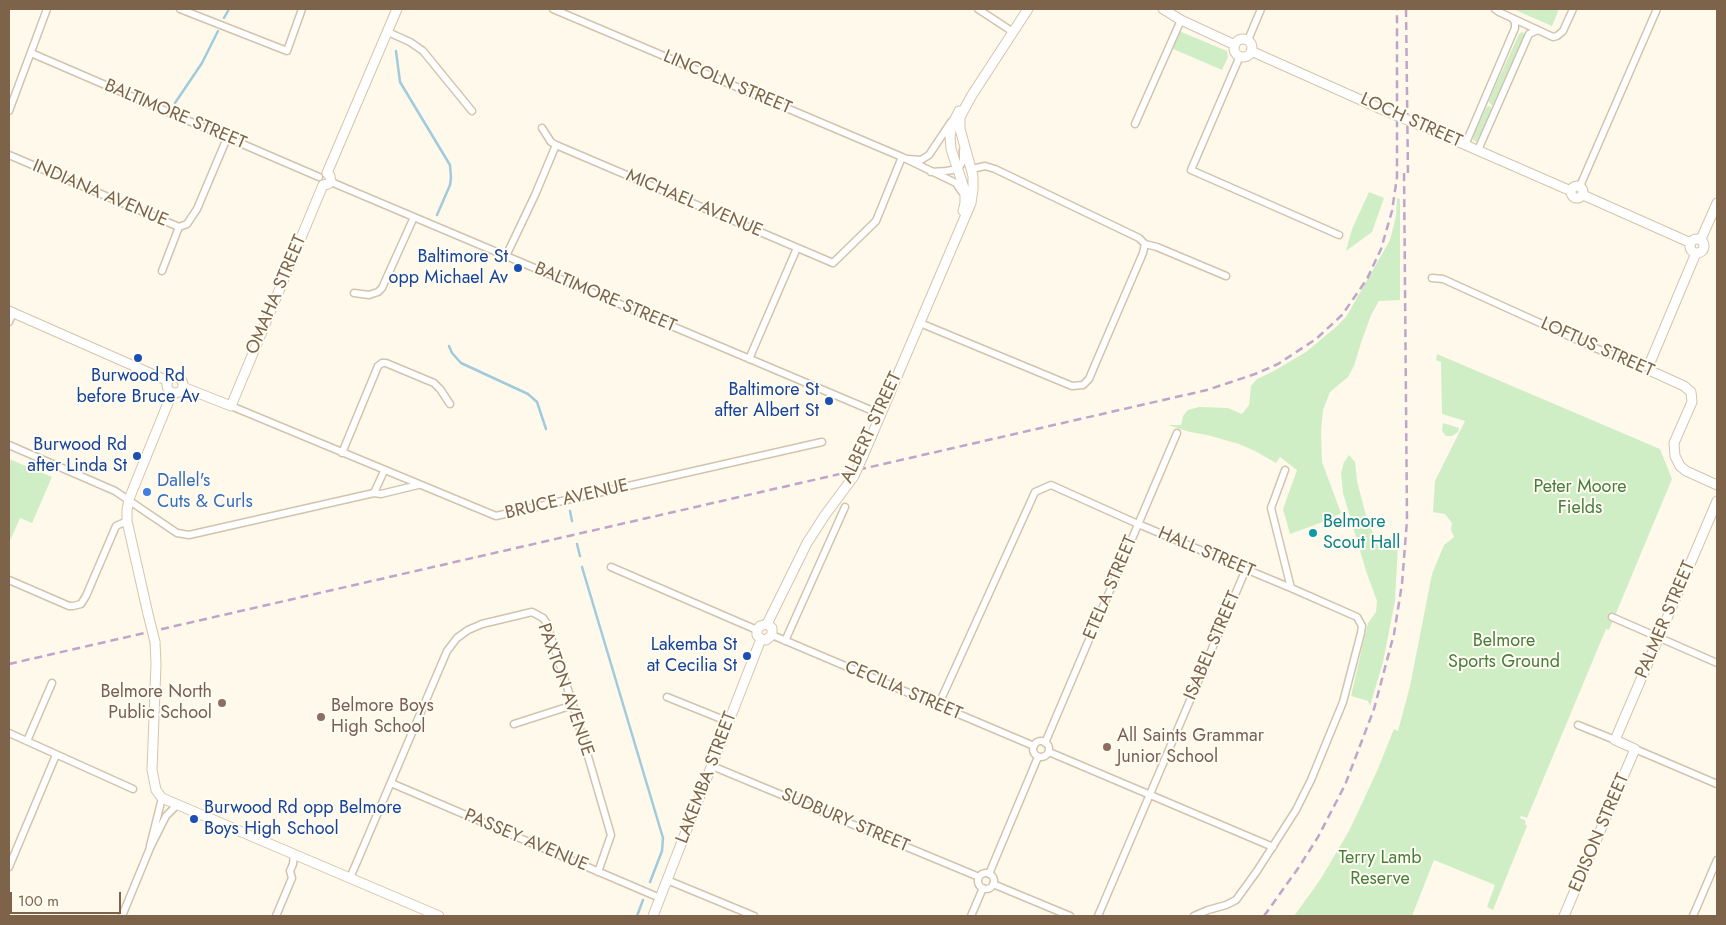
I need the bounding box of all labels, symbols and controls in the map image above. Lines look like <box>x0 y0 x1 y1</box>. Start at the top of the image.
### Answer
street label: LINCOLN STREET <box>660 46 794 120</box>
street label: BALTIMORE STREET <box>101 75 249 155</box>
street label: LOCH STREET <box>1357 89 1465 153</box>
street label: INDIANA AVENUE <box>29 156 171 232</box>
street label: MICHAEL AVENUE <box>622 165 766 243</box>
street label: OMAHA STREET <box>242 232 312 358</box>
place label: Baltimore St opp Michael Av <box>389 247 508 290</box>
street label: BALTIMORE STREET <box>531 258 679 338</box>
marker: Baltimore St opp Michael Av <box>512 262 524 274</box>
street label: LOFTUS STREET <box>1537 313 1657 383</box>
marker: Burwood Rd before Bruce Av <box>132 352 144 364</box>
place label: Burwood Rd before Bruce Av <box>77 366 199 408</box>
street label: ALBERT STREET <box>837 369 907 487</box>
place label: Baltimore St after Albert St <box>714 380 819 422</box>
marker: Baltimore St after Albert St <box>823 395 835 407</box>
place label: Burwood Rd after Linda St <box>27 435 127 478</box>
marker: Burwood Rd after Linda St <box>131 450 143 462</box>
place label: Dallel's Cuts & Curls <box>157 471 253 514</box>
street label: BRUCE AVENUE <box>503 475 631 525</box>
park label: Peter Moore Fields <box>1533 477 1627 520</box>
marker: Dallel's Cuts & Curls <box>141 486 153 498</box>
place label: Belmore Scout Hall <box>1323 512 1400 554</box>
street label: HALL STREET <box>1154 523 1258 583</box>
marker: Belmore Scout Hall <box>1307 527 1319 539</box>
street label: ETELA STREET <box>1079 533 1143 643</box>
street label: PALMER STREET <box>1632 558 1700 682</box>
street label: ISABEL STREET <box>1180 588 1246 704</box>
street label: PAXTON AVENUE <box>532 621 598 759</box>
park label: Belmore Sports Ground <box>1448 631 1560 674</box>
place label: Lakemba St at Cecilia St <box>647 635 737 678</box>
marker: Lakemba St at Cecilia St <box>741 650 753 662</box>
street label: CECILIA STREET <box>841 657 965 725</box>
place label: Belmore North Public School <box>100 682 212 724</box>
place label: Belmore Boys High School <box>331 696 434 739</box>
marker: Belmore North Public School <box>216 697 228 709</box>
street label: LAKEMBA STREET <box>672 709 742 847</box>
marker: Belmore Boys High School <box>315 711 327 723</box>
place label: All Saints Grammar Junior School <box>1117 726 1264 769</box>
marker: All Saints Grammar Junior School <box>1101 741 1113 753</box>
street label: EDISON STREET <box>1565 771 1635 895</box>
street label: SUDBURY STREET <box>778 784 912 858</box>
place label: Burwood Rd opp Belmore Boys High School <box>204 798 401 841</box>
street label: PASSEY AVENUE <box>461 805 591 877</box>
marker: Burwood Rd opp Belmore Boys High School <box>188 813 200 825</box>
park label: Terry Lamb Reserve <box>1338 848 1422 891</box>
scale bar <box>12 882 124 914</box>
text: 100 m <box>18 890 59 912</box>

